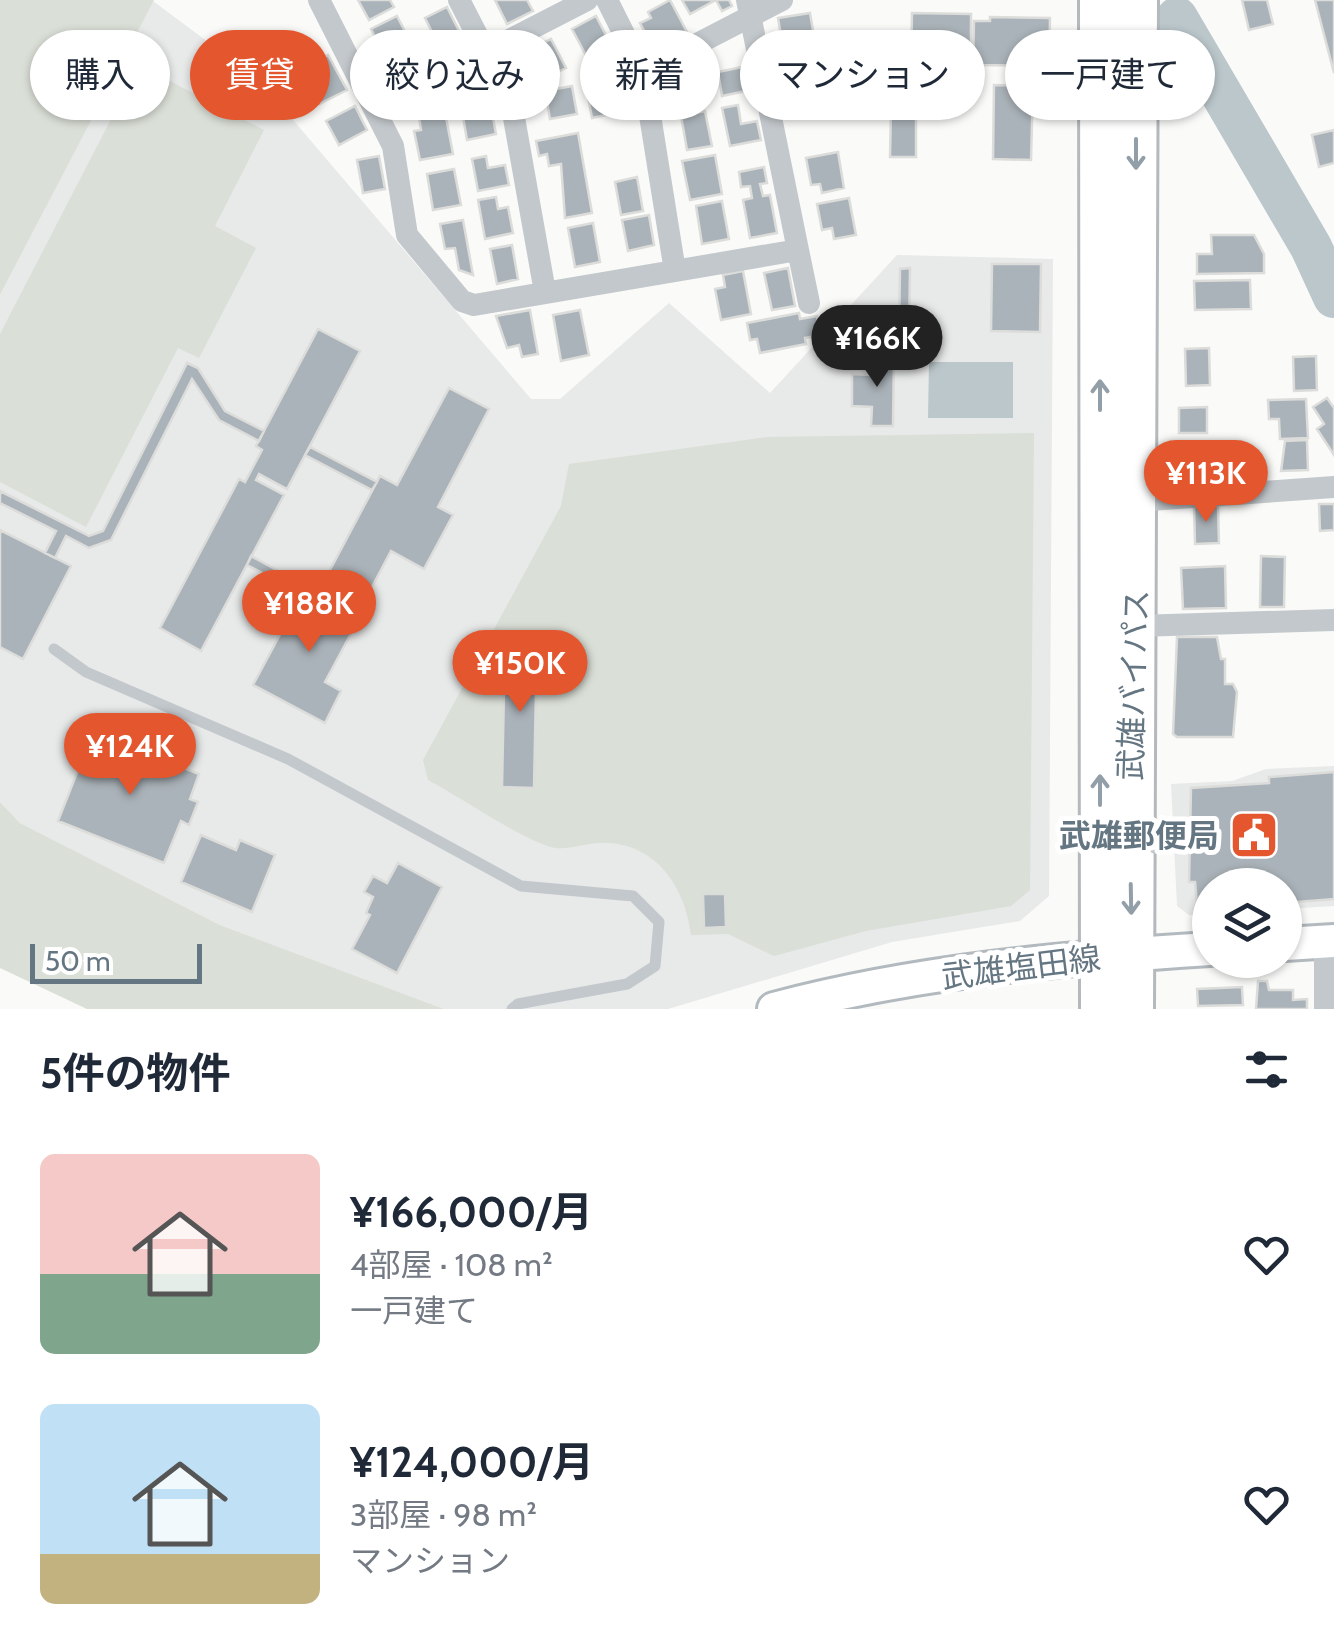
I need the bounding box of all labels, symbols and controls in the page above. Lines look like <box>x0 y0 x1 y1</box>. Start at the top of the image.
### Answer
chip: 購入 <box>30 30 170 120</box>
chip: 賃貸 <box>190 30 330 120</box>
chip: 絞り込み <box>350 30 560 120</box>
chip: 新着 <box>580 30 720 120</box>
chip: マンション <box>740 30 985 120</box>
chip: 一戸建て <box>1005 30 1215 120</box>
one-way arrow <box>1126 136 1146 169</box>
pin: ¥166K <box>807 305 947 390</box>
text: ¥166K <box>833 318 921 357</box>
one-way arrow <box>1090 380 1110 412</box>
pin: ¥113K <box>1136 440 1276 525</box>
text: ¥113K <box>1166 453 1246 492</box>
pin: ¥188K <box>239 570 379 655</box>
text: ¥188K <box>264 583 354 622</box>
street label: 武雄バイパス <box>1110 589 1156 781</box>
pin: ¥150K <box>450 630 590 715</box>
text: ¥150K <box>475 643 565 682</box>
pin: ¥124K <box>60 713 200 798</box>
text: ¥124K <box>86 726 174 765</box>
one-way arrow <box>1090 775 1110 808</box>
public building icon: 武雄郵便局 <box>1228 809 1280 861</box>
place label: 武雄郵便局 <box>1059 816 1219 855</box>
map controls <box>1192 868 1302 978</box>
button: layers <box>1192 868 1302 978</box>
one-way arrow <box>1122 882 1140 914</box>
street label: 武雄塩田線 <box>939 938 1103 996</box>
scale bar <box>30 939 202 984</box>
text: 50 m <box>45 944 111 978</box>
icon: filters <box>1239 1042 1294 1097</box>
text: 5件の物件 <box>40 1047 231 1099</box>
text: ¥166,000/月 <box>350 1186 593 1238</box>
icon: home <box>120 1194 240 1314</box>
icon: heart <box>1239 1227 1294 1282</box>
text: 4部屋 · 108 m² <box>350 1245 553 1284</box>
text: 一戸建て <box>350 1291 478 1330</box>
text: ¥124,000/月 <box>350 1436 594 1488</box>
icon: home <box>120 1444 240 1564</box>
icon: heart <box>1239 1477 1294 1532</box>
text: 3部屋 · 98 m² <box>350 1495 537 1534</box>
text: マンション <box>350 1541 510 1580</box>

